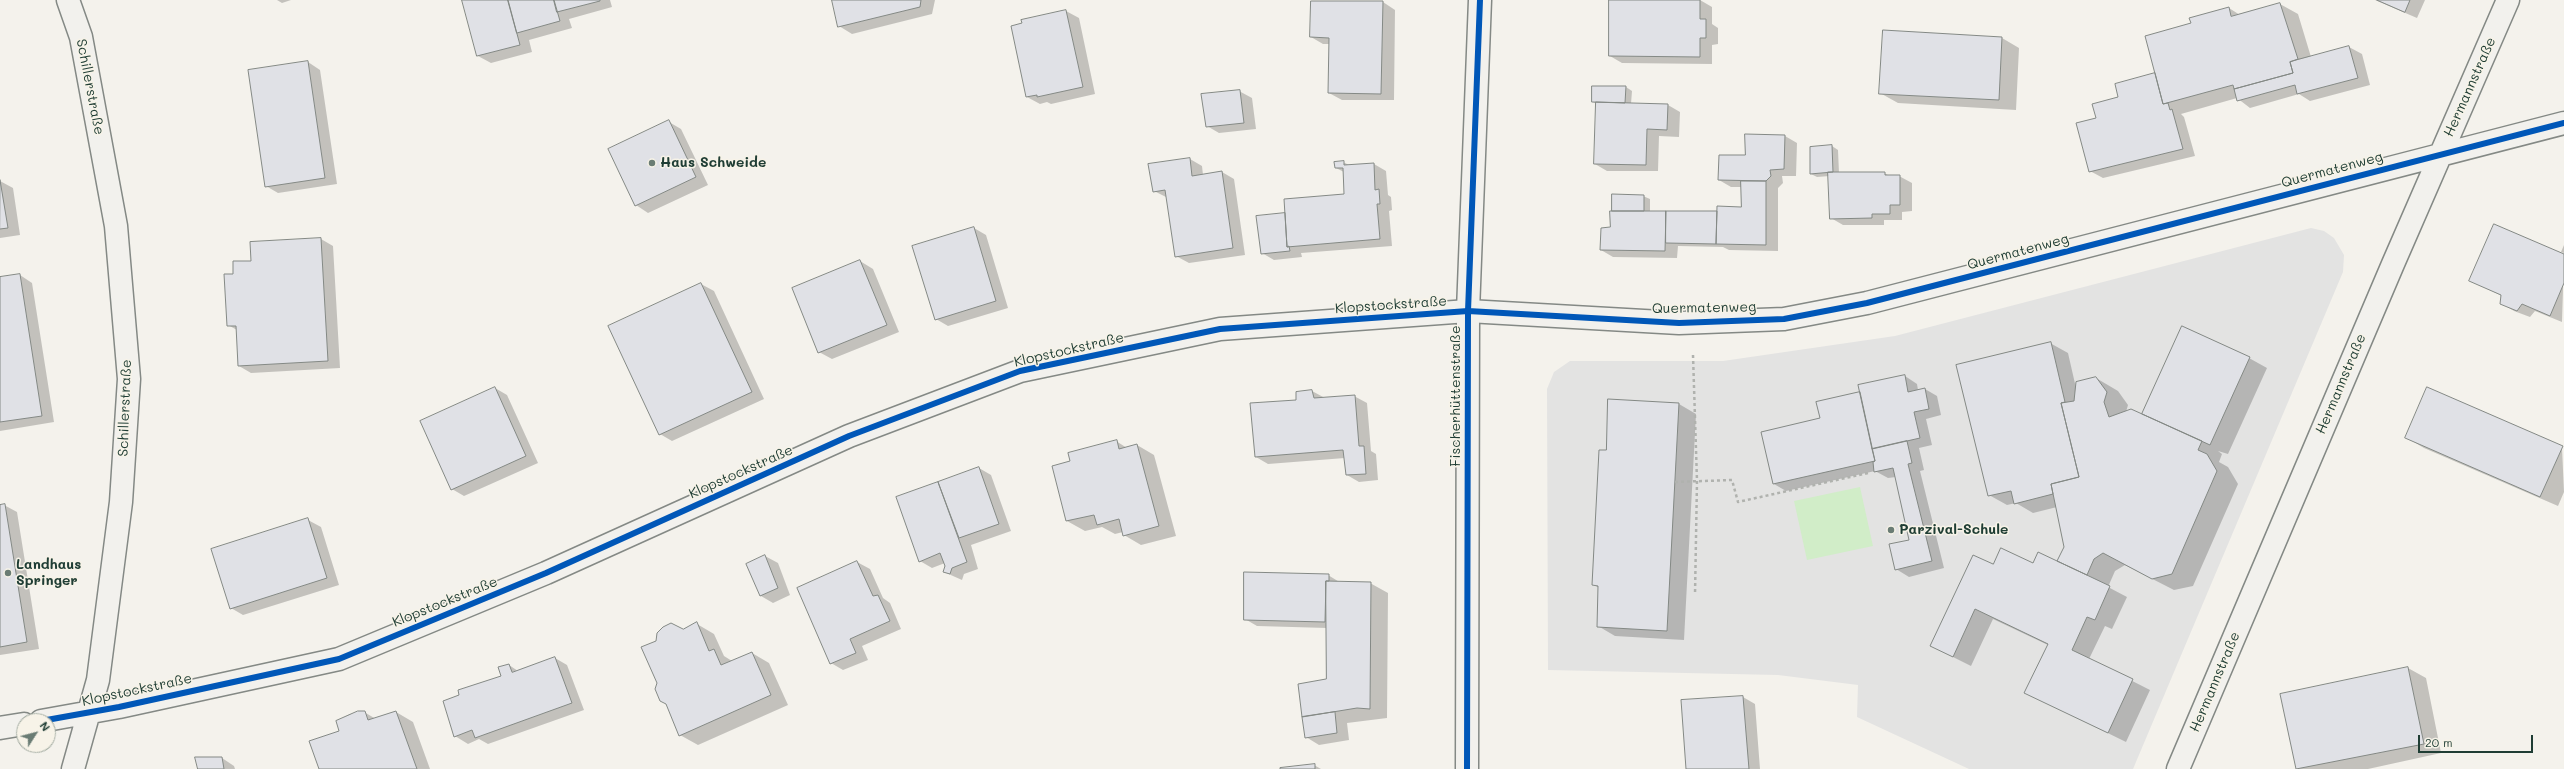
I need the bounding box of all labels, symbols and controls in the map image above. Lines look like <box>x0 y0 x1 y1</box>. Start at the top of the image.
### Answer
street label: Hermannstraße <box>2440 35 2500 139</box>
street label: Schillerstraße <box>72 38 108 136</box>
street label: Quermatenweg <box>2279 148 2385 192</box>
place label: Haus Schweide <box>660 155 766 171</box>
marker: Haus Schweide <box>647 158 657 168</box>
street label: Quermatenweg <box>1965 230 2071 274</box>
street label: Klopstockstraße <box>1334 293 1448 317</box>
street label: Quermatenweg <box>1652 299 1756 317</box>
street label: Fischerhüttenstraße <box>1448 325 1464 467</box>
street label: Klopstockstraße <box>1012 329 1126 371</box>
street label: Hermannstraße <box>2312 331 2370 437</box>
street label: Schillerstraße <box>115 359 135 457</box>
street label: Klopstockstraße <box>686 442 796 502</box>
place label: Parzival-Schule <box>1899 522 2008 538</box>
marker: Parzival-Schule <box>1886 525 1896 535</box>
place label: Landhaus Springer <box>16 557 81 590</box>
marker: Landhaus Springer <box>3 568 13 578</box>
street label: Klopstockstraße <box>390 573 500 631</box>
street label: Hermannstraße <box>2186 629 2244 735</box>
street label: Klopstockstraße <box>80 670 194 710</box>
north arrow <box>16 713 56 753</box>
text: N <box>37 718 54 734</box>
scale bar <box>2420 727 2535 753</box>
text: 20 m <box>2425 734 2453 750</box>

